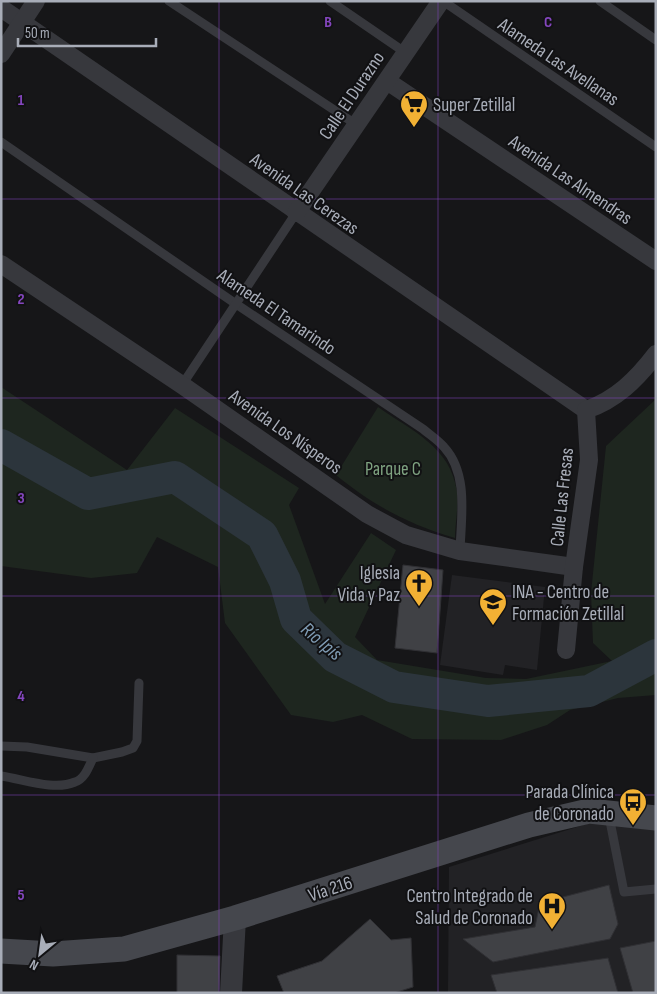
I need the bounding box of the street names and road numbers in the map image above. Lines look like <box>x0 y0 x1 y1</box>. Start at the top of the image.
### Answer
street label: Alameda Las Avellanas <box>492 13 623 111</box>
street label: Calle El Durazno <box>314 48 390 144</box>
street label: Avenida Las Almendras <box>503 130 636 230</box>
street label: Avenida Las Cerezas <box>245 148 363 240</box>
street label: Alameda El Tamarindo <box>212 264 340 360</box>
street label: Avenida Los Nísperos <box>223 384 346 480</box>
street label: Calle Las Fresas <box>546 447 579 548</box>
street label: Vía 216 <box>305 871 356 907</box>

